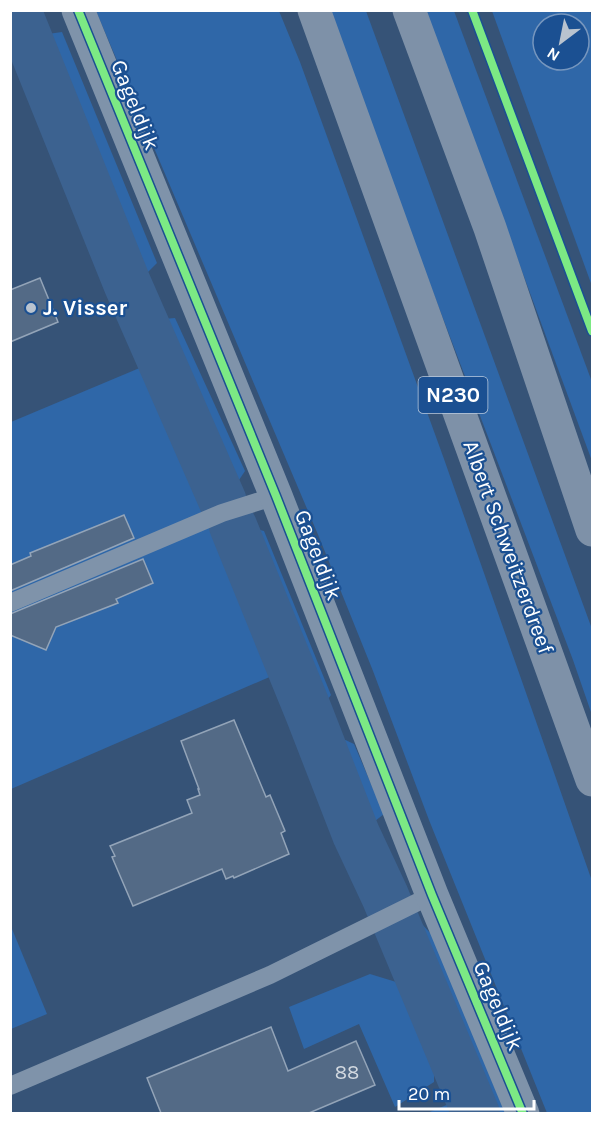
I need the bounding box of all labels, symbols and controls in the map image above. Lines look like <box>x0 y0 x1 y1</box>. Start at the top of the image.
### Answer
north arrow <box>531 12 591 72</box>
text: N <box>543 43 563 65</box>
street label: Gageldijk <box>105 56 165 154</box>
place label: J. Visser <box>43 295 127 321</box>
marker: J. Visser <box>24 301 38 315</box>
road number: N230 <box>418 377 488 413</box>
street label: Albert Schweitzerdreef <box>457 437 559 658</box>
street label: Gageldijk <box>289 506 347 604</box>
street label: Gageldijk <box>467 957 529 1055</box>
house number: 88 <box>335 1061 359 1084</box>
scale bar <box>399 1073 534 1111</box>
text: 20 m <box>408 1083 450 1105</box>

